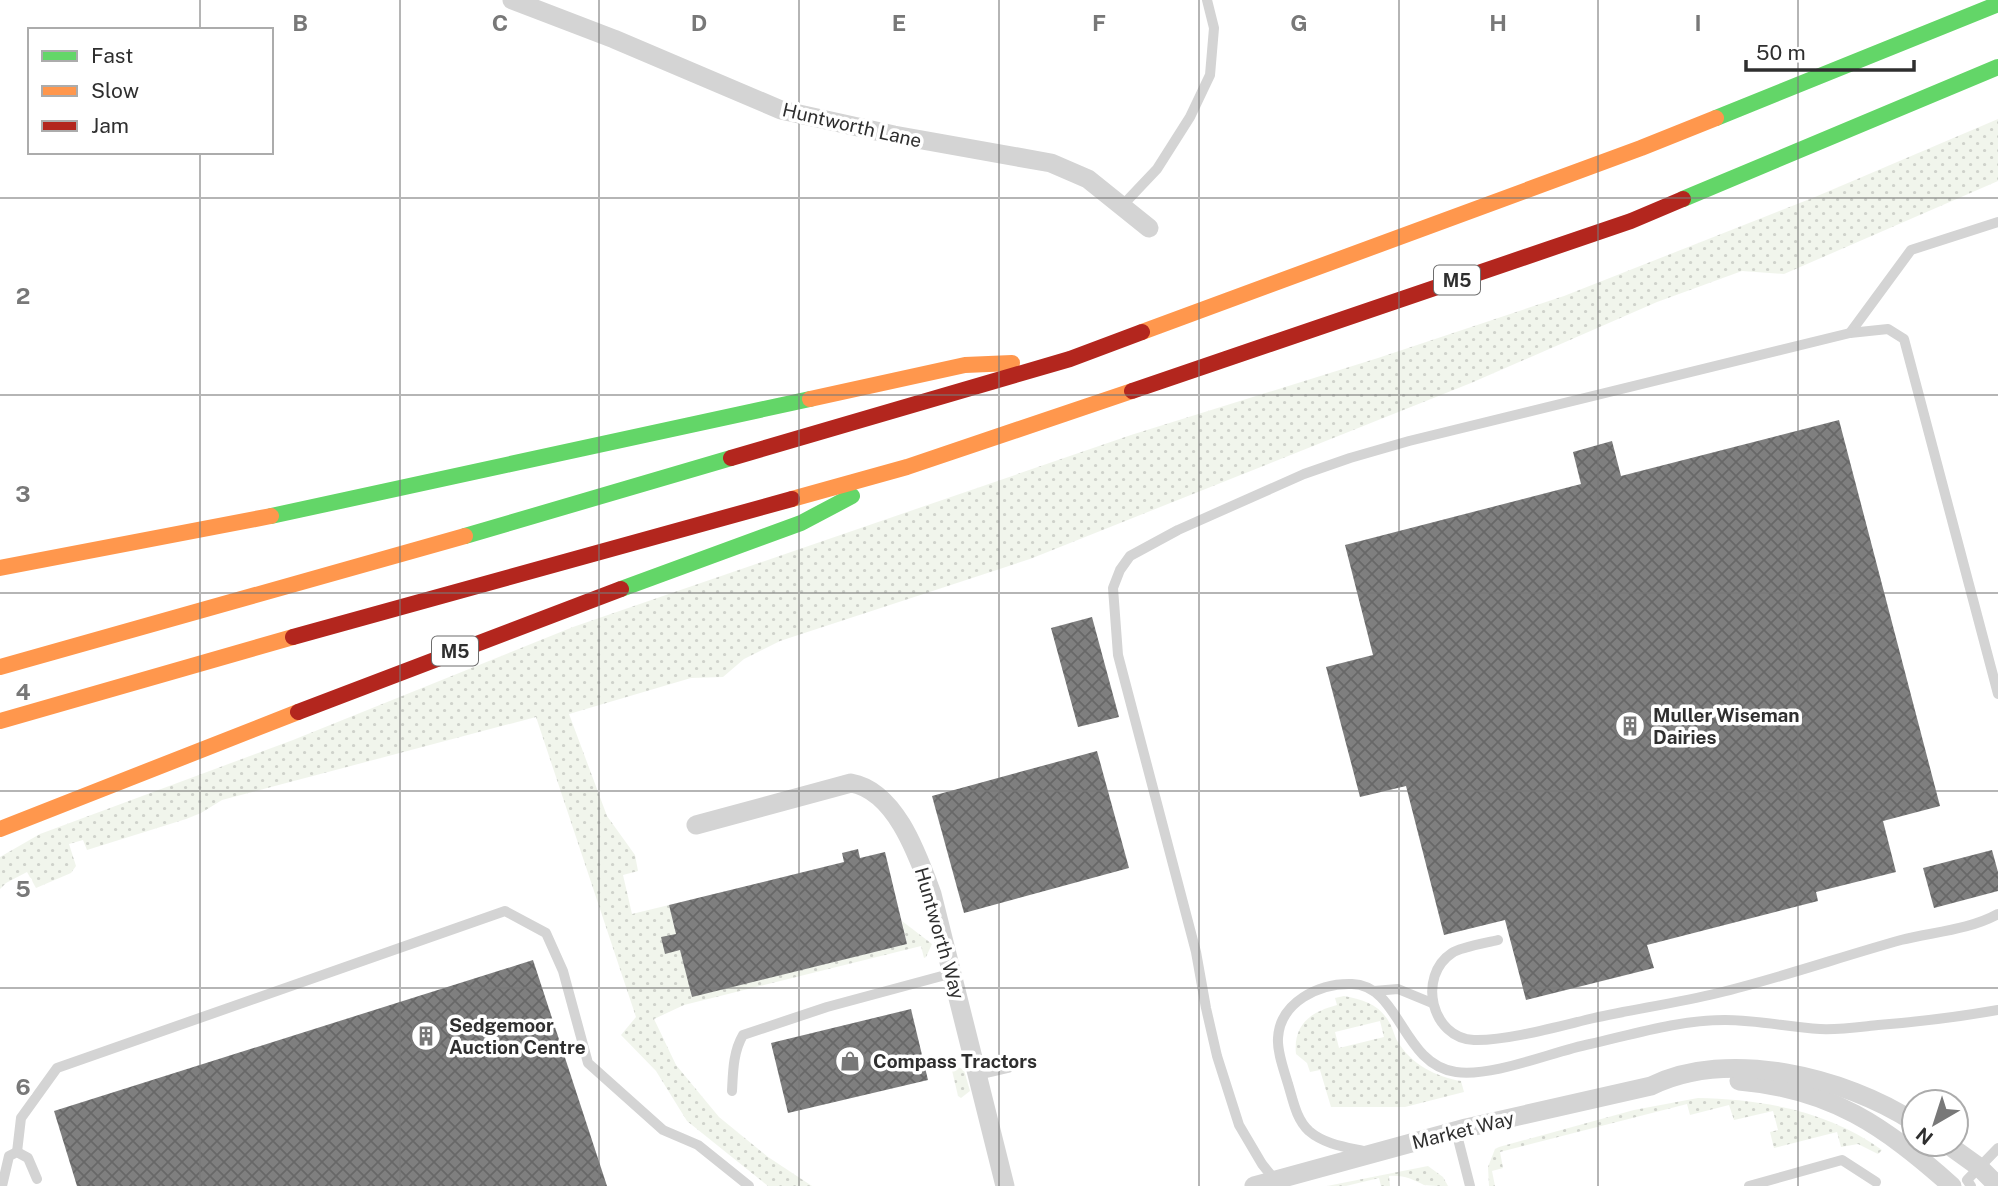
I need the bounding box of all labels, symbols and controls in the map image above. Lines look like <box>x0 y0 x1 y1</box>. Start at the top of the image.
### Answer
text: B <box>292 9 308 36</box>
text: C <box>492 9 508 36</box>
text: D <box>691 9 707 36</box>
text: E <box>892 9 906 36</box>
text: F <box>1092 9 1106 36</box>
text: G <box>1290 9 1308 36</box>
text: H <box>1489 9 1507 36</box>
text: I <box>1694 9 1702 36</box>
legend <box>28 28 273 154</box>
scale bar <box>1746 28 1914 72</box>
text: 50 m <box>1756 40 1806 65</box>
text: Fast <box>91 43 133 68</box>
text: Slow <box>91 78 139 103</box>
street label: Huntworth Lane <box>780 98 924 152</box>
text: Jam <box>91 113 129 138</box>
road number: M5 <box>1434 266 1480 294</box>
text: 2 <box>16 282 30 309</box>
text: 3 <box>15 480 31 507</box>
road number: M5 <box>432 636 478 666</box>
text: 4 <box>15 678 31 705</box>
place label: Muller Wiseman Dairies <box>1653 704 1800 748</box>
building icon: Muller Wiseman Dairies <box>1613 709 1647 743</box>
street label: Huntworth Way <box>911 864 969 1002</box>
text: 5 <box>15 875 31 902</box>
place label: Sedgemoor Auction Centre <box>449 1014 586 1058</box>
building icon: Sedgemoor Auction Centre <box>409 1019 443 1053</box>
shop icon: Compass Tractors <box>833 1044 867 1078</box>
place label: Compass Tractors <box>873 1050 1037 1072</box>
text: 6 <box>15 1073 31 1100</box>
north arrow <box>1900 1088 1970 1158</box>
street label: Market Way <box>1410 1107 1516 1153</box>
text: N <box>1912 1123 1937 1149</box>

